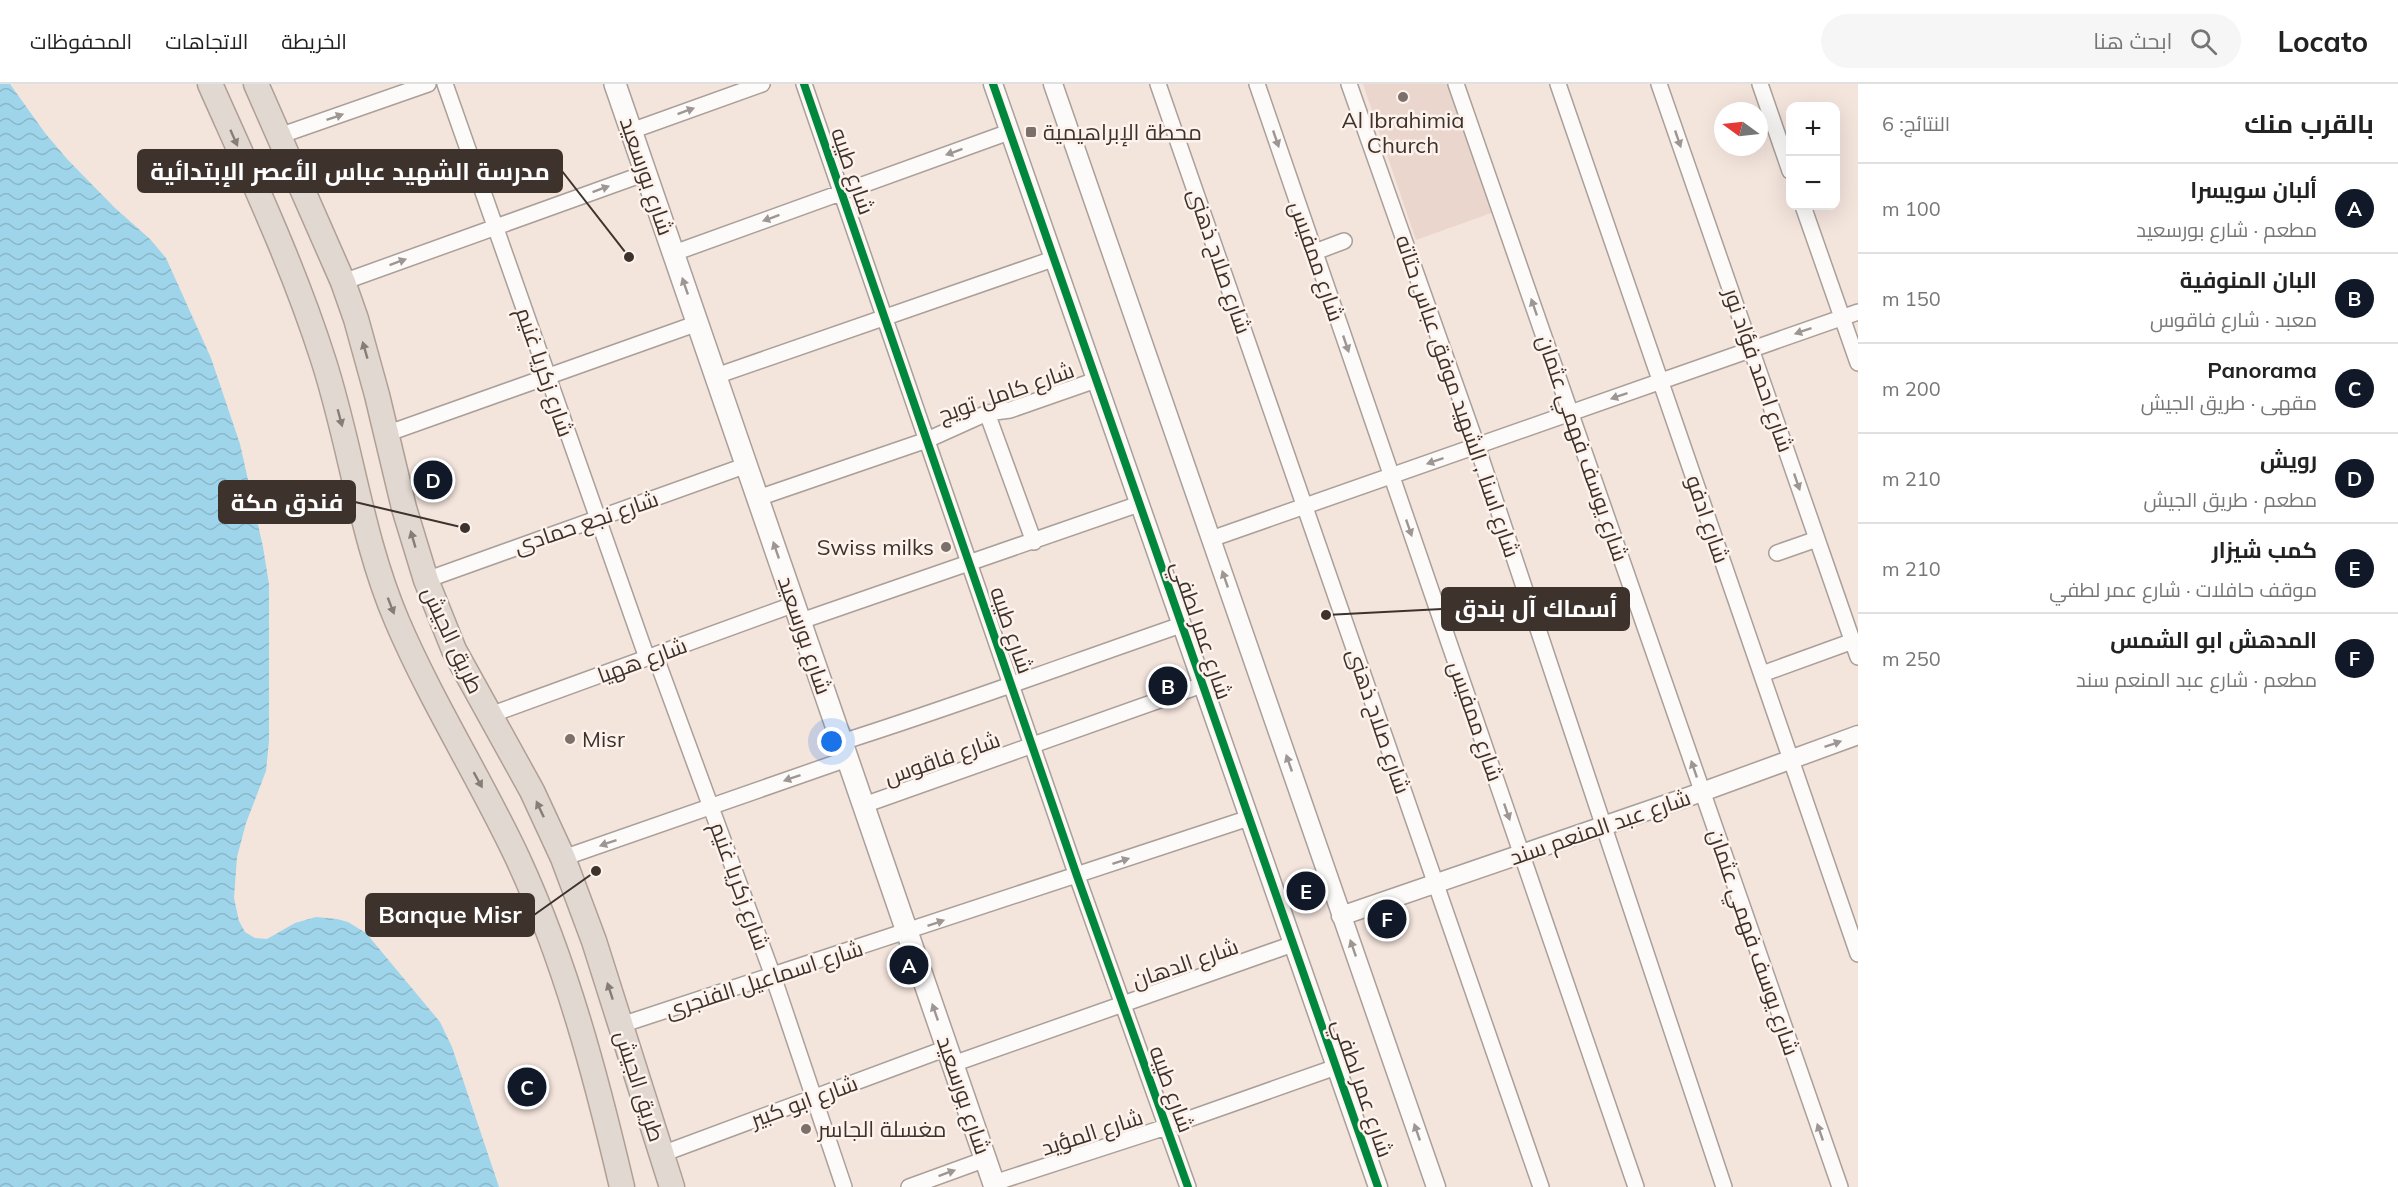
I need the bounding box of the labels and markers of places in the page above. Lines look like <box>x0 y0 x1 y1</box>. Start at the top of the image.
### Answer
marker: Al Ibrahimia Church <box>1396 90 1410 104</box>
place label: Al Ibrahimia Church <box>1341 106 1465 159</box>
place label: محطة الإبراهيمية <box>1043 118 1202 147</box>
marker: محطة الإبراهيمية <box>1024 125 1038 139</box>
callout: مدرسة الشهيد عباس الأعصر الإبتدائية <box>138 150 562 192</box>
pin: D <box>414 458 452 502</box>
callout: فندق مكة <box>219 481 355 523</box>
place label: Swiss milks <box>817 533 934 561</box>
marker: Swiss milks <box>939 540 953 554</box>
callout: أسماك آل بندق <box>1442 588 1629 630</box>
pin: B <box>1148 664 1188 708</box>
place label: Misr <box>582 725 625 753</box>
marker: Misr <box>563 732 577 746</box>
pin: E <box>1286 868 1326 914</box>
callout: Banque Misr <box>366 894 534 936</box>
pin: F <box>1368 896 1406 942</box>
pin: A <box>890 942 928 988</box>
pin: C <box>508 1064 546 1110</box>
place label: مغسلة الجاسر <box>816 1115 946 1143</box>
marker: مغسلة الجاسر <box>799 1122 813 1136</box>

